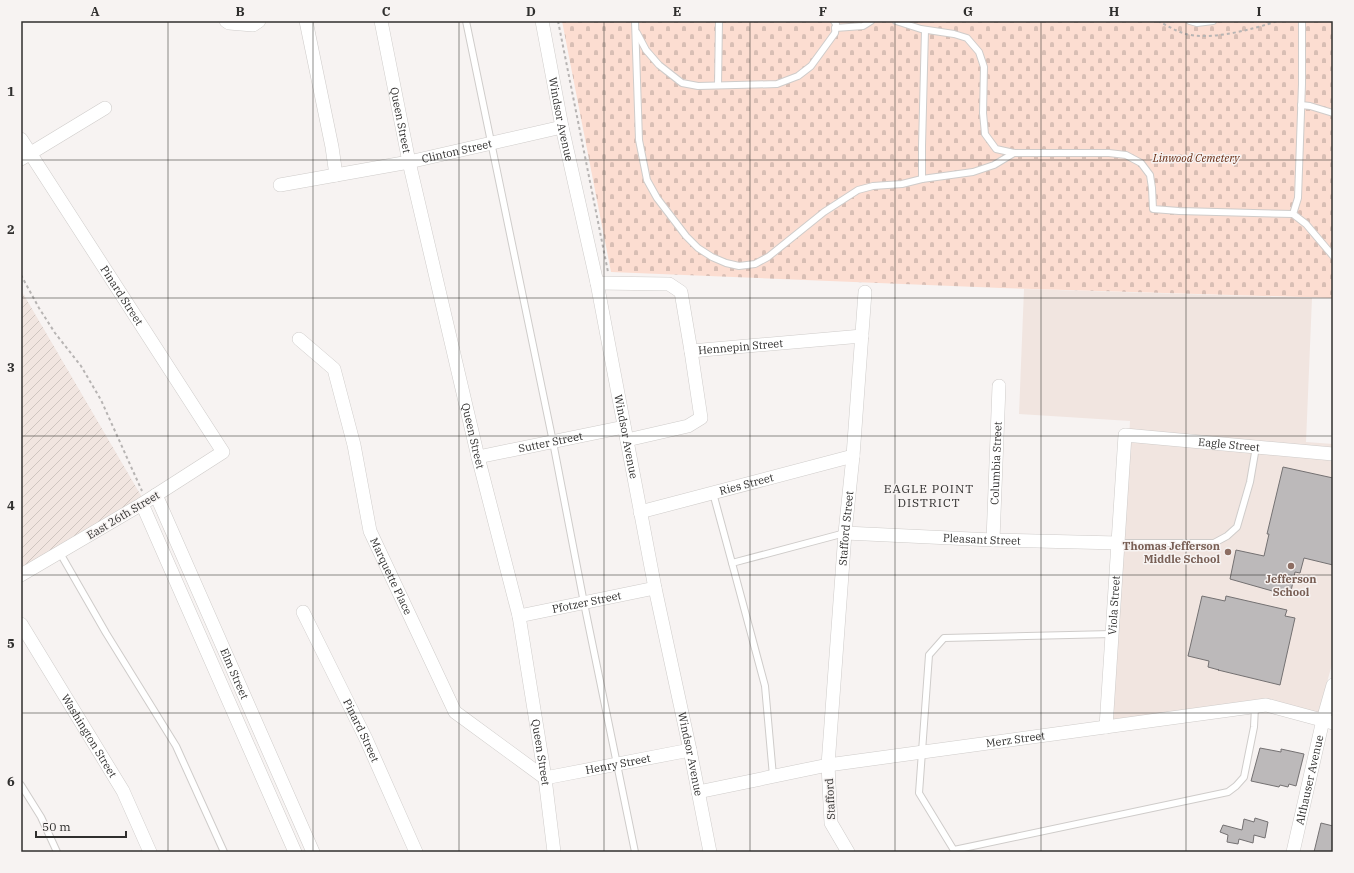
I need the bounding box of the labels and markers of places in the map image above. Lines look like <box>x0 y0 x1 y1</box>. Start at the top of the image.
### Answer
place label: Thomas Jefferson Middle School <box>1123 539 1220 566</box>
marker: Thomas Jefferson Middle School <box>1223 547 1233 557</box>
marker: Jefferson School <box>1286 561 1296 571</box>
place label: Jefferson School <box>1266 572 1316 599</box>

